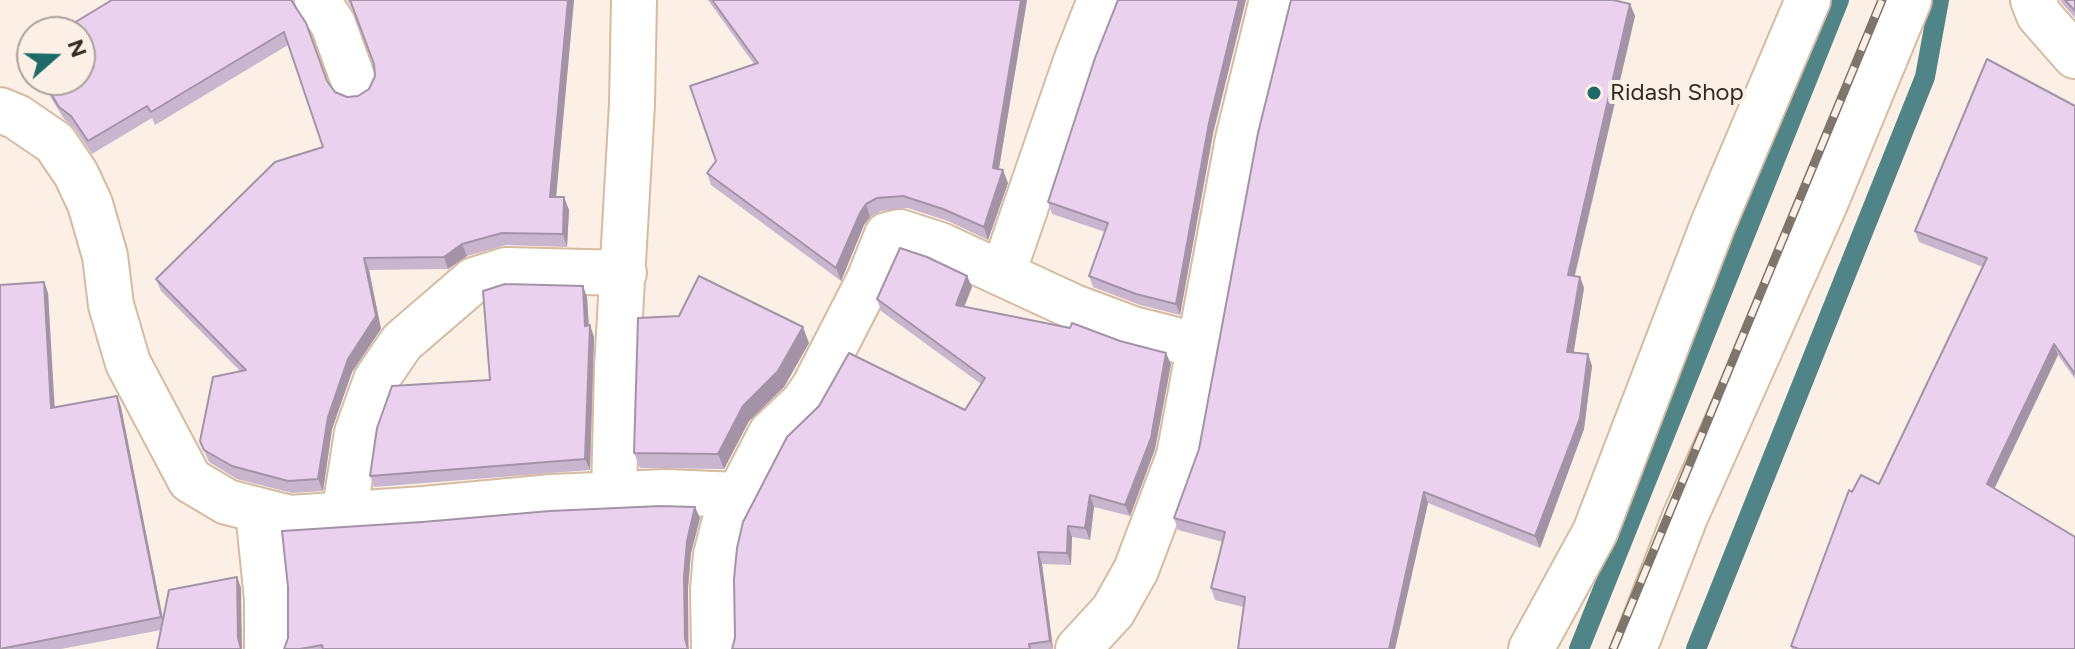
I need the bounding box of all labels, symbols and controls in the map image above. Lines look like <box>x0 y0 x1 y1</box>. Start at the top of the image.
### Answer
north arrow <box>16 16 96 96</box>
text: N <box>62 36 93 61</box>
place label: Ridash Shop <box>1610 79 1744 107</box>
marker: Ridash Shop <box>1585 84 1603 102</box>

